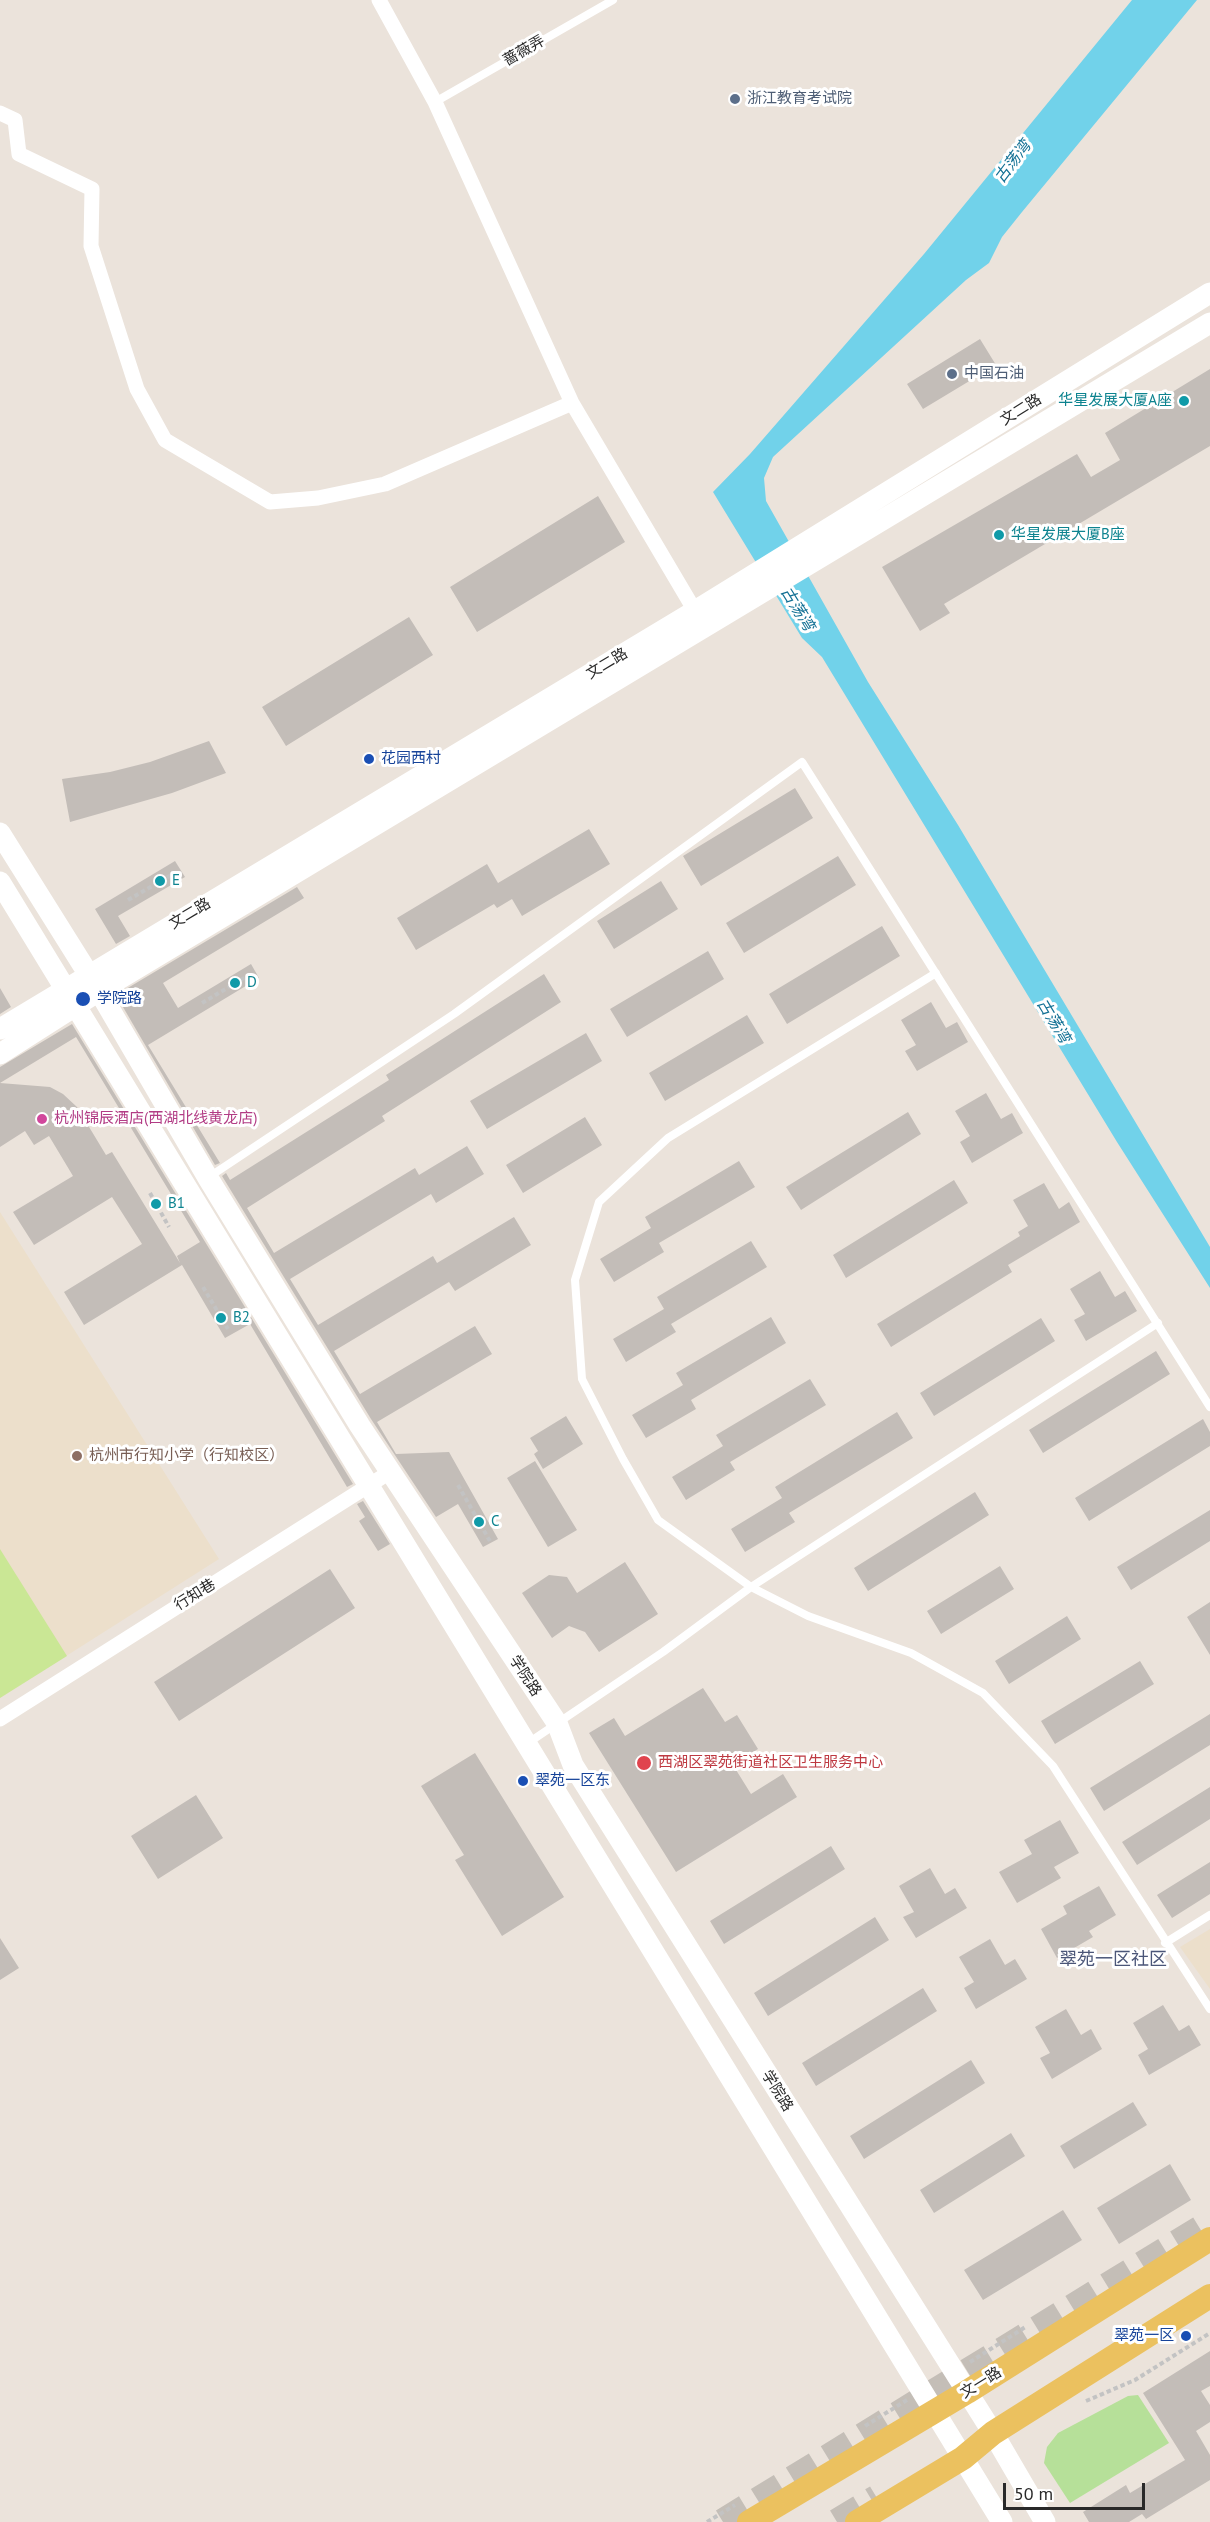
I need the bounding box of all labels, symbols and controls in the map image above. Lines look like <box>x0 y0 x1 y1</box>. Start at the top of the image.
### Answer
street label: 蔷薇弄 <box>500 32 548 70</box>
place label: 浙江教育考试院 <box>747 90 852 108</box>
marker: 浙江教育考试院 <box>728 92 742 106</box>
water label: 古荡湾 <box>991 137 1035 187</box>
place label: 中国石油 <box>964 365 1024 383</box>
marker: 中国石油 <box>945 367 959 381</box>
street label: 文二路 <box>997 390 1045 430</box>
place label: 华星发展大厦A座 <box>1058 392 1172 410</box>
marker: 华星发展大厦A座 <box>1177 394 1191 408</box>
place label: 华星发展大厦B座 <box>1011 526 1125 544</box>
marker: 华星发展大厦B座 <box>992 528 1006 542</box>
water label: 古荡湾 <box>776 584 818 634</box>
street label: 文二路 <box>583 645 631 683</box>
place label: 花园西村 <box>381 750 441 768</box>
marker: 花园西村 <box>362 752 376 766</box>
place label: E <box>172 872 180 890</box>
marker: E <box>153 874 167 888</box>
street label: 文二路 <box>166 895 214 933</box>
place label: D <box>247 974 257 992</box>
marker: D <box>228 976 242 990</box>
marker: 学院路 <box>74 990 92 1008</box>
place label: 学院路 <box>97 990 142 1008</box>
water label: 古荡湾 <box>1032 995 1074 1047</box>
place label: 杭州锦辰酒店(西湖北线黄龙店) <box>54 1110 257 1128</box>
marker: 杭州锦辰酒店(西湖北线黄龙店) <box>35 1112 49 1126</box>
place label: B1 <box>168 1195 185 1213</box>
marker: B1 <box>149 1197 163 1211</box>
place label: B2 <box>233 1309 250 1327</box>
marker: B2 <box>214 1311 228 1325</box>
place label: 杭州市行知小学（行知校区） <box>89 1447 284 1465</box>
marker: 杭州市行知小学（行知校区） <box>70 1449 84 1463</box>
place label: C <box>491 1513 500 1531</box>
marker: C <box>472 1515 486 1529</box>
street label: 行知巷 <box>171 1575 219 1615</box>
street label: 学院路 <box>505 1652 545 1700</box>
marker: 西湖区翠苑街道社区卫生服务中心 <box>635 1754 653 1772</box>
place label: 西湖区翠苑街道社区卫生服务中心 <box>658 1754 883 1772</box>
place label: 翠苑一区东 <box>535 1772 610 1790</box>
marker: 翠苑一区东 <box>516 1774 530 1788</box>
district label: 翠苑一区社区 <box>1059 1949 1167 1971</box>
street label: 学院路 <box>757 2067 797 2115</box>
place label: 翠苑一区 <box>1114 2327 1174 2345</box>
marker: 翠苑一区 <box>1179 2329 1193 2343</box>
street label: 文一路 <box>957 2363 1005 2403</box>
scale bar <box>1006 2471 1148 2509</box>
text: 50 m <box>1014 2482 1053 2505</box>

